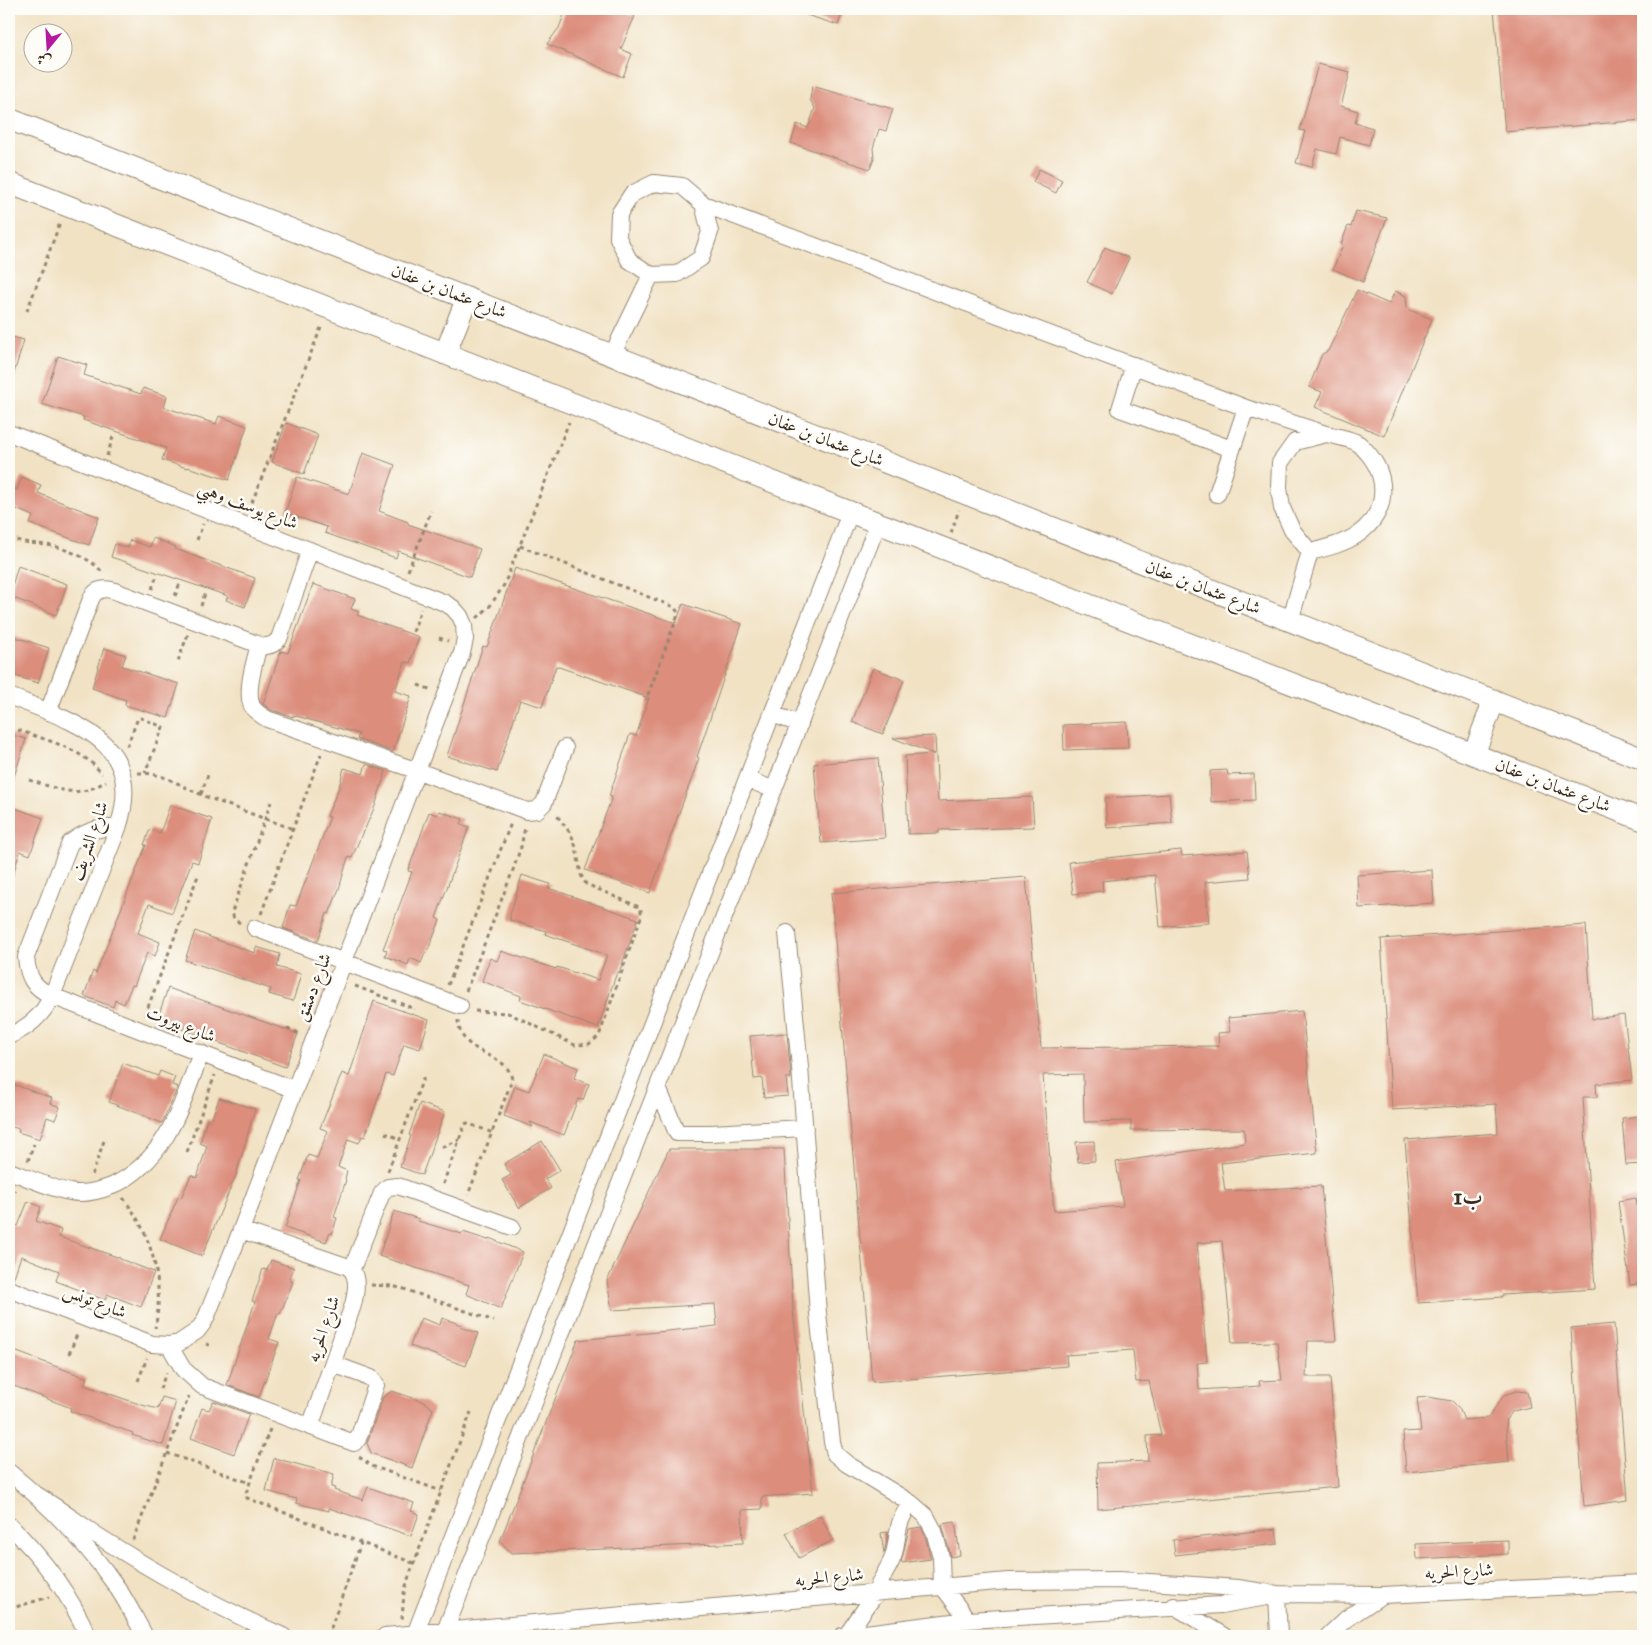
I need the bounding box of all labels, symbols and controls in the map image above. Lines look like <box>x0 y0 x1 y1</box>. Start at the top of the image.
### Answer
north arrow <box>22 22 72 72</box>
text: ش <box>35 50 53 70</box>
street label: شارع عثمان بن عفان <box>387 259 510 327</box>
street label: شارع عثمان بن عفان <box>764 407 887 475</box>
street label: شارع يوسف وهبي <box>193 476 301 540</box>
street label: شارع عثمان بن عفان <box>1141 555 1264 623</box>
street label: شارع عثمان بن عفان <box>1491 753 1614 821</box>
street label: شارع الشريف <box>65 798 117 885</box>
street label: شارع دمشق <box>290 950 340 1026</box>
street label: شارع بيروت <box>142 1001 219 1051</box>
district label: ب1 <box>1453 1183 1483 1211</box>
street label: شارع تونس <box>59 1279 130 1327</box>
street label: شارع الحريه <box>301 1293 348 1367</box>
street label: شارع الحريه <box>1424 1558 1494 1588</box>
street label: شارع الحريه <box>794 1563 865 1595</box>

